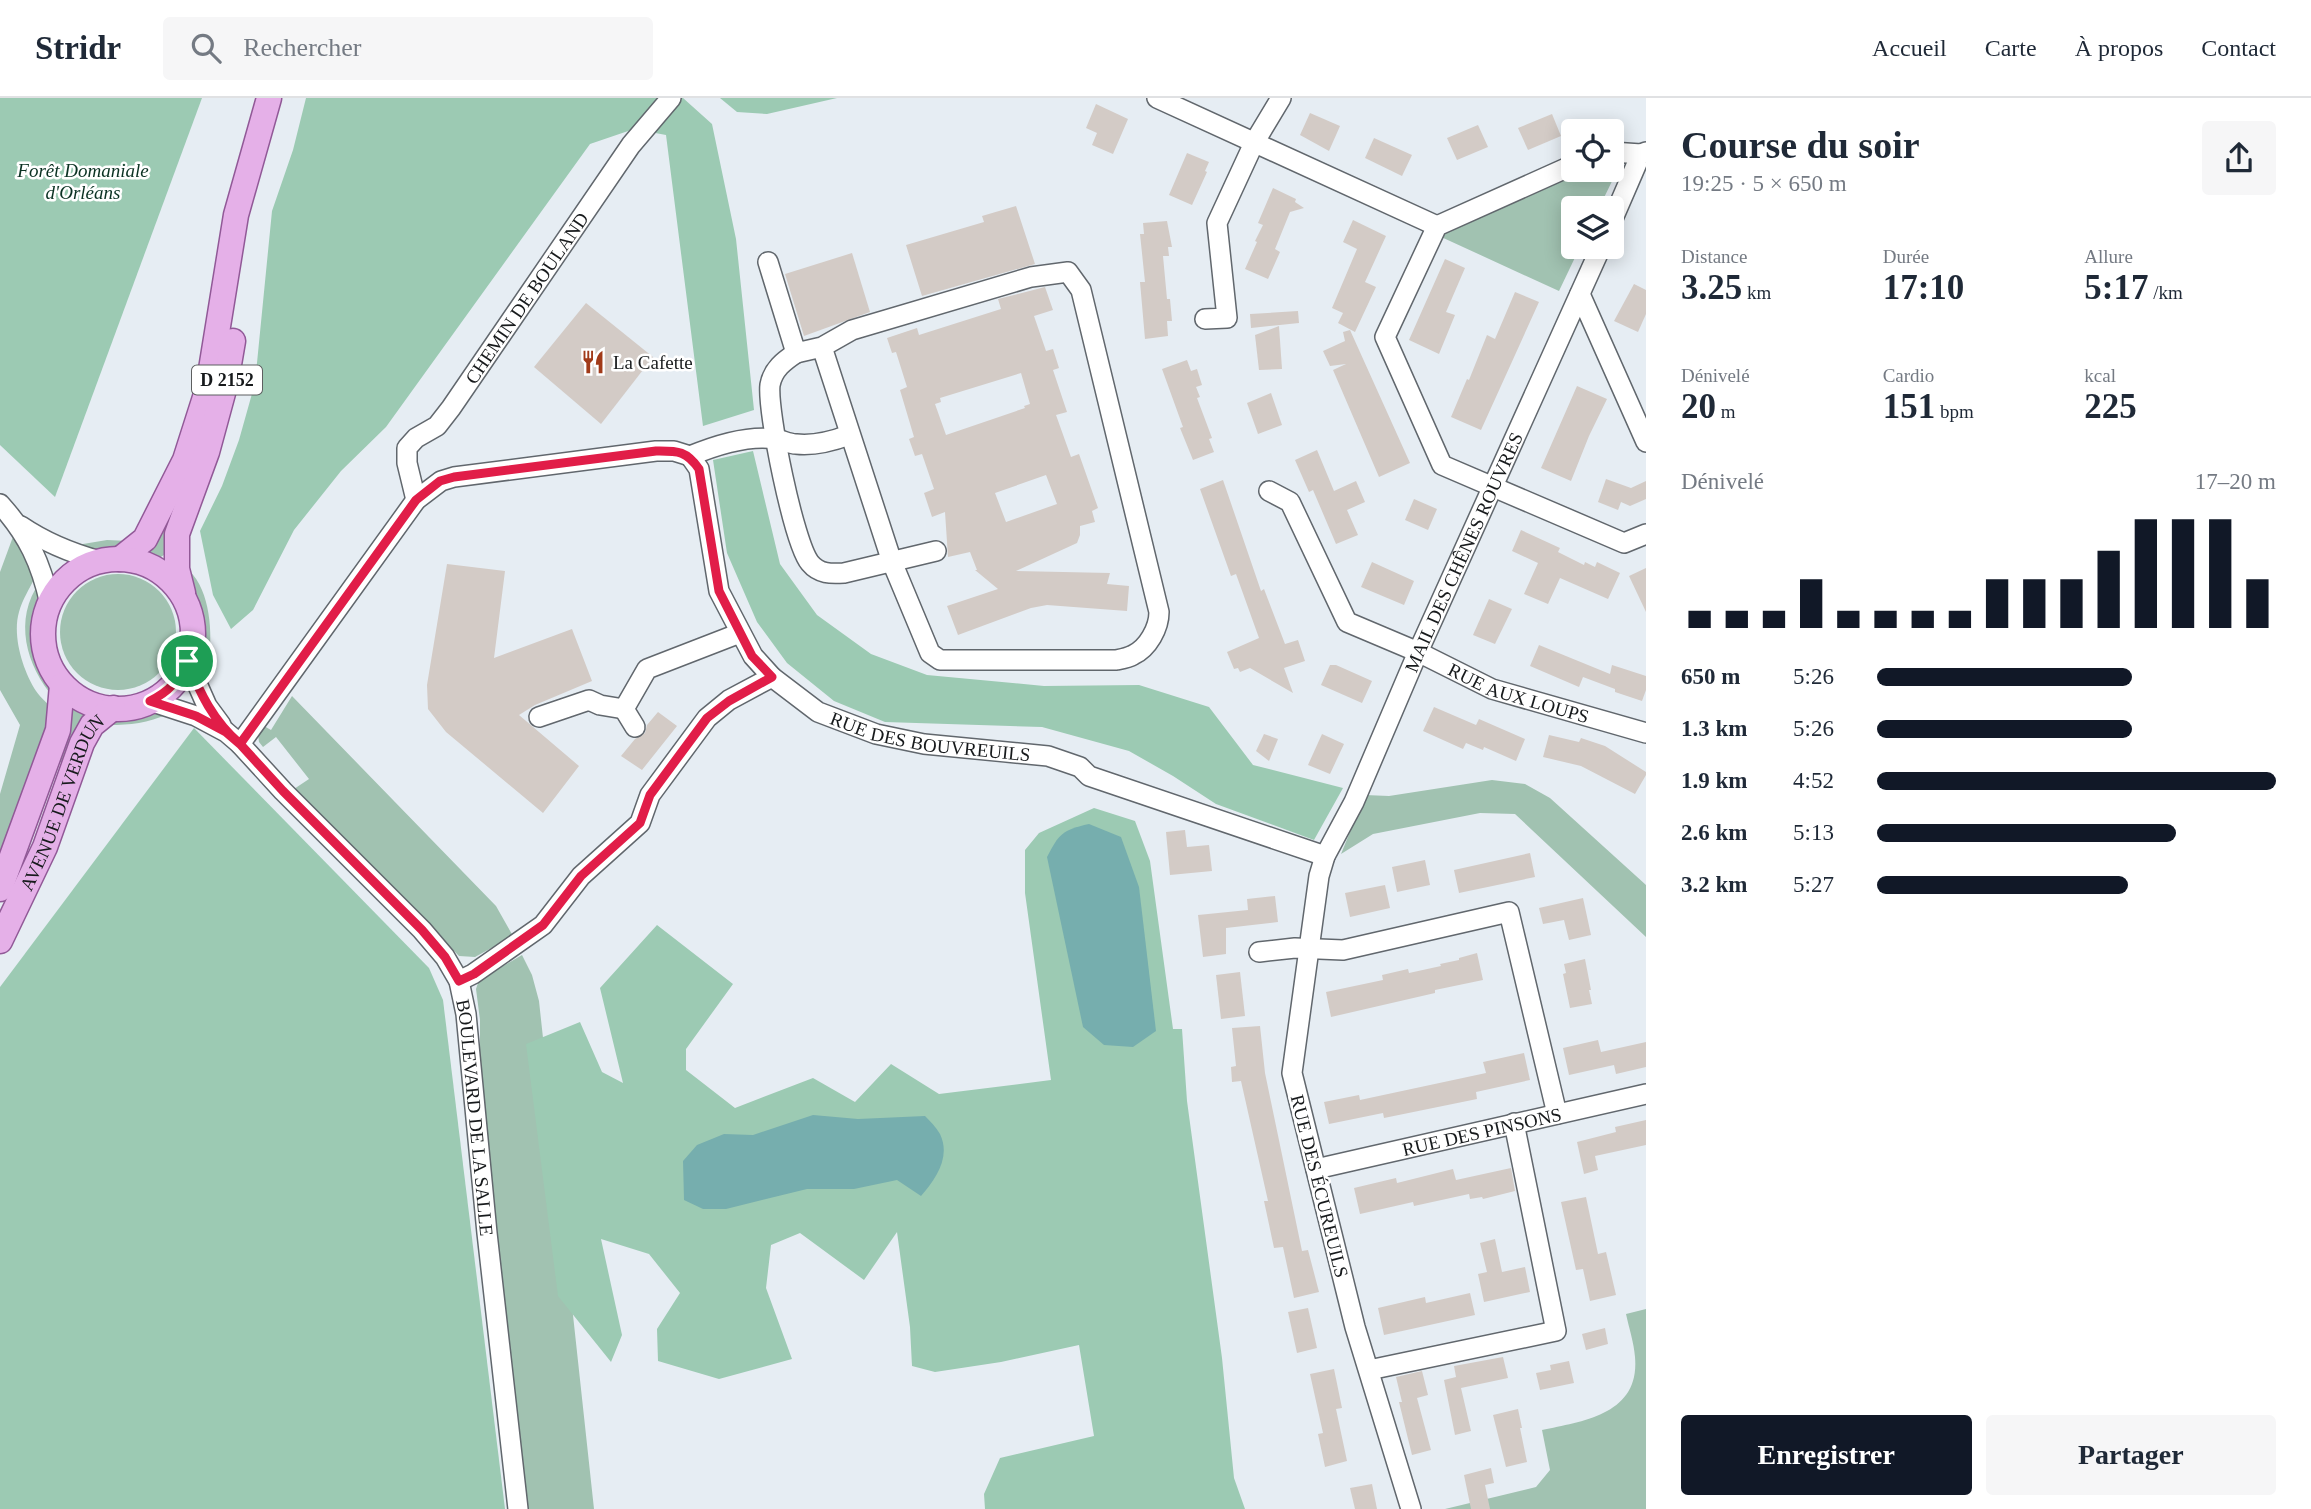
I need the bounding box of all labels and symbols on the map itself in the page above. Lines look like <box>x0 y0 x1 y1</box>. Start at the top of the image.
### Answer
park label: Forêt Domaniale d'Orléans <box>16 160 149 203</box>
street label: CHEMIN DE BOULAND <box>461 209 593 388</box>
restaurant icon: La Cafette <box>579 348 607 376</box>
place label: La Cafette <box>613 352 693 373</box>
road number: D 2152 <box>192 366 262 394</box>
street label: MAIL DES CHÊNES ROUVRES <box>1401 429 1527 675</box>
pin <box>157 631 217 691</box>
street label: RUE AUX LOUPS <box>1445 659 1591 727</box>
street label: RUE DES BOUVREUILS <box>827 708 1031 765</box>
street label: AVENUE DE VERDUN <box>16 710 108 894</box>
street label: BOULEVARD DE LA SALLE <box>452 997 497 1237</box>
street label: RUE DES ÉCUREUILS <box>1287 1092 1352 1280</box>
street label: RUE DES PINSONS <box>1400 1104 1564 1160</box>

